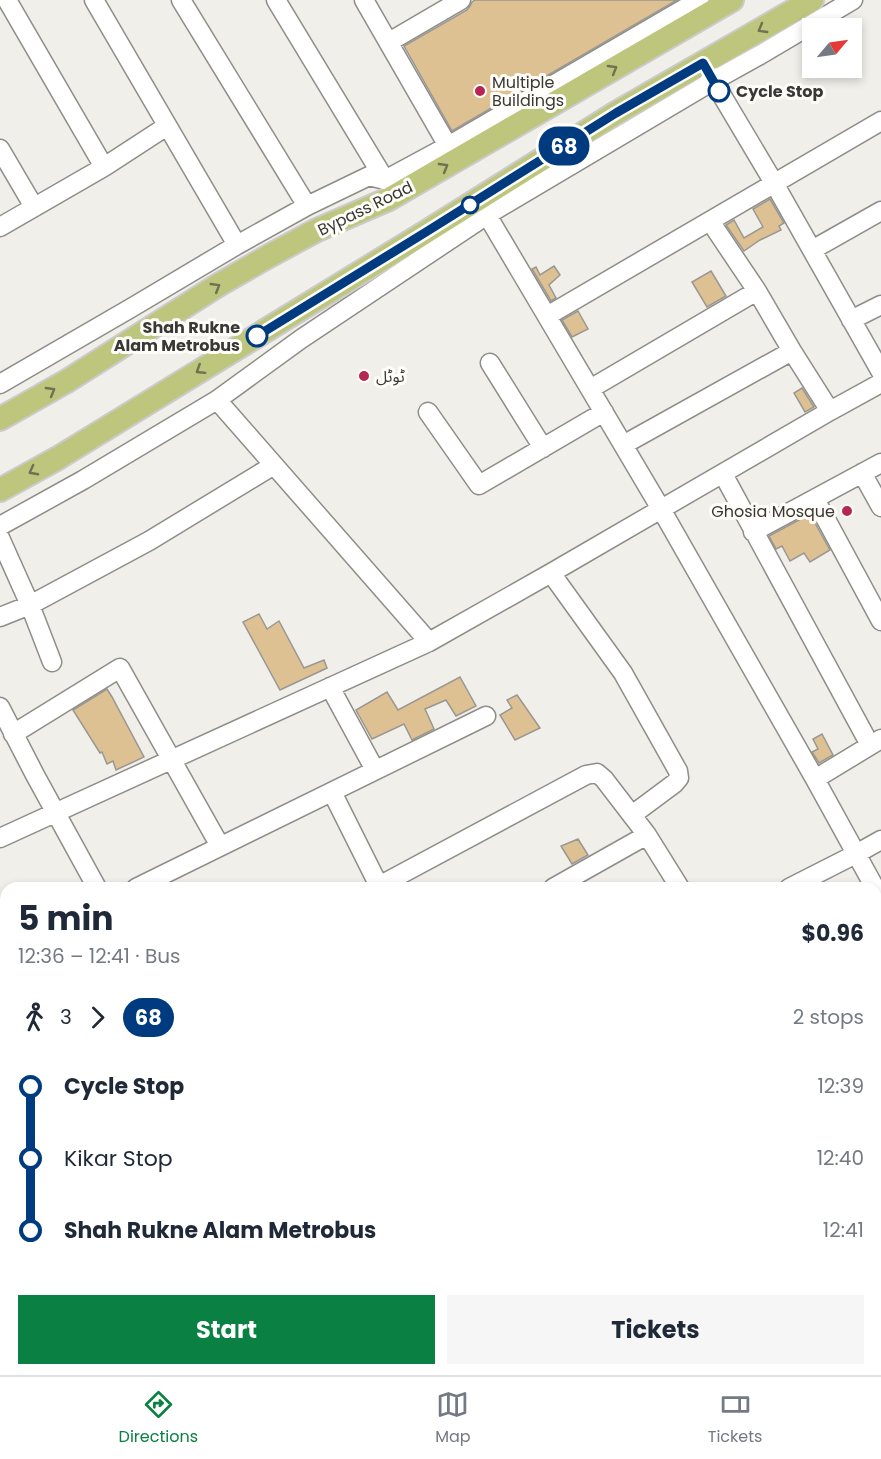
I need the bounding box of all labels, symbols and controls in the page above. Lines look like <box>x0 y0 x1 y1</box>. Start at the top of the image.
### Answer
north arrow <box>802 18 862 78</box>
map controls <box>802 18 862 78</box>
one-way arrow <box>757 22 768 34</box>
one-way arrow <box>607 65 617 76</box>
place label: Multiple Buildings <box>492 71 564 112</box>
marker: Cycle Stop <box>708 80 730 102</box>
place label: Cycle Stop <box>736 80 823 103</box>
marker: Multiple Buildings <box>473 84 487 98</box>
line badge: 68 <box>537 126 591 166</box>
text: 68 <box>551 132 578 161</box>
one-way arrow <box>438 163 448 174</box>
street label: Bypass Road <box>314 176 417 241</box>
unlabelled marker <box>461 196 479 214</box>
one-way arrow <box>210 282 220 294</box>
place label: Shah Rukne Alam Metrobus <box>114 316 240 357</box>
marker: Shah Rukne Alam Metrobus <box>246 325 268 347</box>
one-way arrow <box>196 363 206 375</box>
place label: ٹوٹل <box>376 365 405 388</box>
marker: ٹوٹل <box>357 369 371 383</box>
one-way arrow <box>45 386 55 398</box>
one-way arrow <box>29 464 40 475</box>
place label: Ghosia Mosque <box>711 500 835 523</box>
marker: Ghosia Mosque <box>840 504 854 518</box>
text: 5 min <box>18 895 113 942</box>
text: $0.96 <box>801 918 864 949</box>
text: 12:36 – 12:41 · Bus <box>18 942 180 970</box>
icon: walk <box>18 1001 51 1034</box>
icon: forward <box>81 1001 114 1034</box>
text: 3 <box>60 1003 72 1031</box>
text: 68 <box>135 1003 162 1032</box>
text: 2 stops <box>793 1003 864 1031</box>
text: Cycle Stop <box>64 1071 184 1102</box>
text: 12:39 <box>817 1072 864 1100</box>
text: Kikar Stop <box>64 1143 173 1174</box>
text: 12:40 <box>817 1144 864 1172</box>
text: Shah Rukne Alam Metrobus <box>64 1215 376 1246</box>
text: 12:41 <box>823 1216 864 1244</box>
button: Start <box>18 1295 435 1364</box>
button: Tickets <box>447 1295 864 1364</box>
tab: Directions <box>119 1388 198 1449</box>
tab: Map <box>435 1388 471 1449</box>
tab: Tickets <box>708 1388 762 1449</box>

